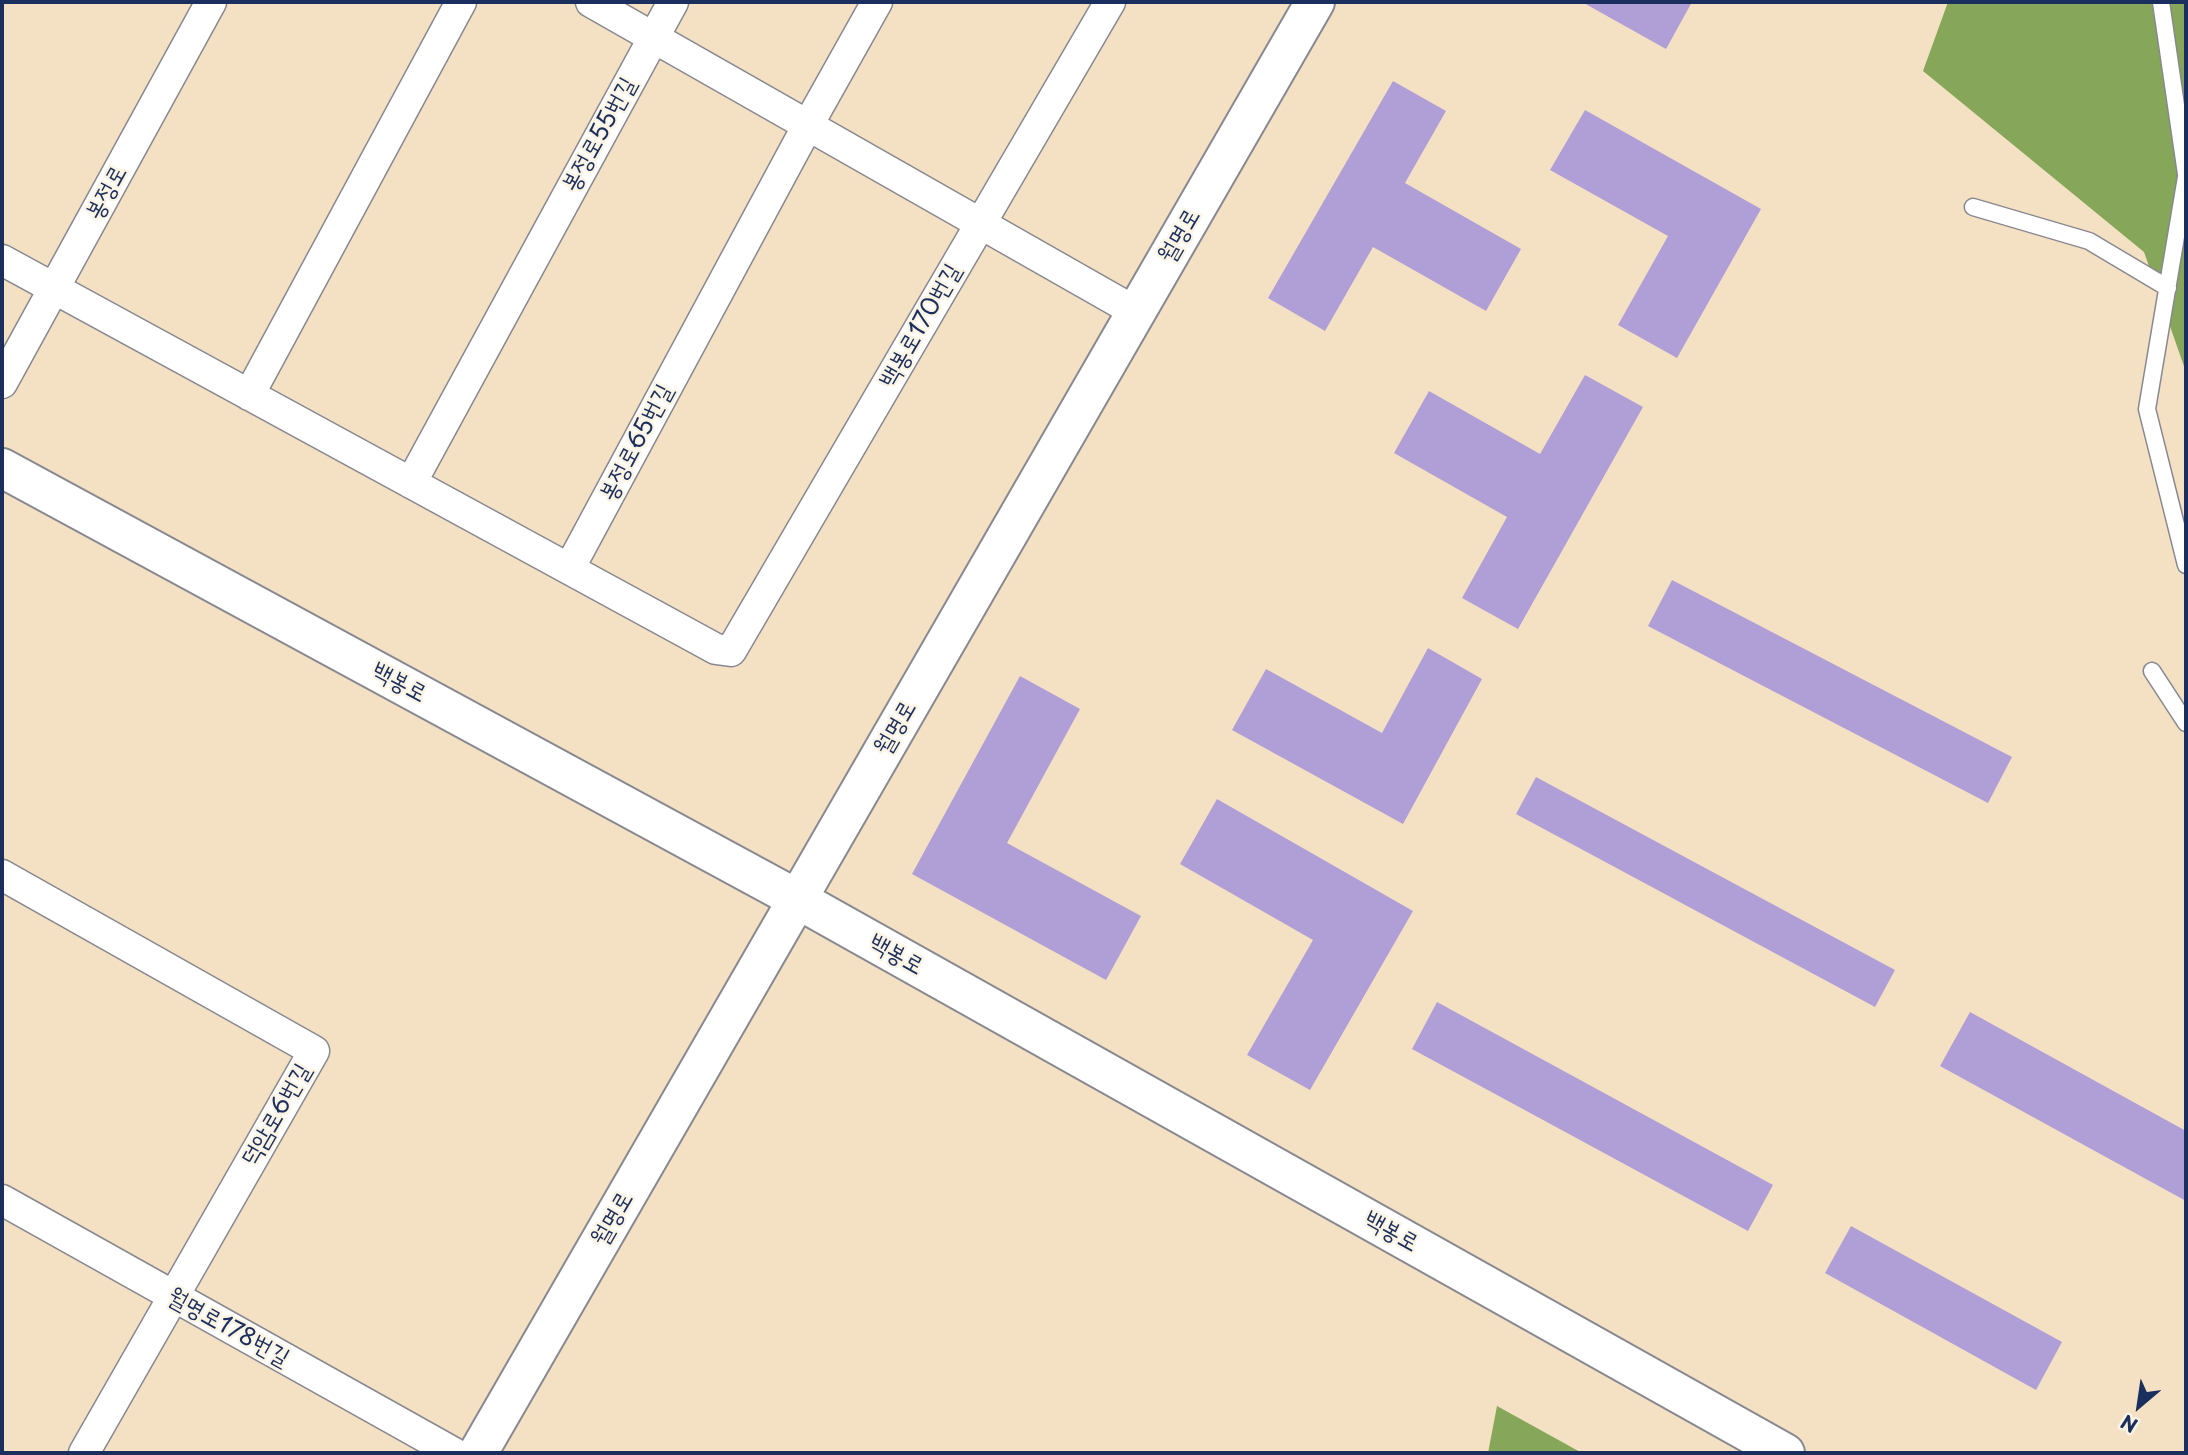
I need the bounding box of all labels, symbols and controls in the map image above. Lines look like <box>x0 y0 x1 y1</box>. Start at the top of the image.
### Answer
street label: 봉정로55번길 <box>557 73 643 197</box>
street label: 봉정로 <box>80 161 134 225</box>
street label: 월명로 <box>1153 204 1207 268</box>
street label: 백봉로170번길 <box>874 259 968 393</box>
street label: 봉정로65번길 <box>594 380 680 506</box>
street label: 백봉로 <box>367 657 431 709</box>
street label: 월명로 <box>869 696 923 760</box>
street label: 백봉로 <box>864 928 928 982</box>
street label: 덕암로6번길 <box>236 1059 318 1171</box>
street label: 월명로 <box>586 1187 640 1251</box>
street label: 백봉로 <box>1359 1205 1423 1259</box>
street label: 월명로178번길 <box>162 1283 294 1373</box>
north arrow <box>2104 1371 2174 1441</box>
text: N <box>2115 1408 2142 1440</box>

